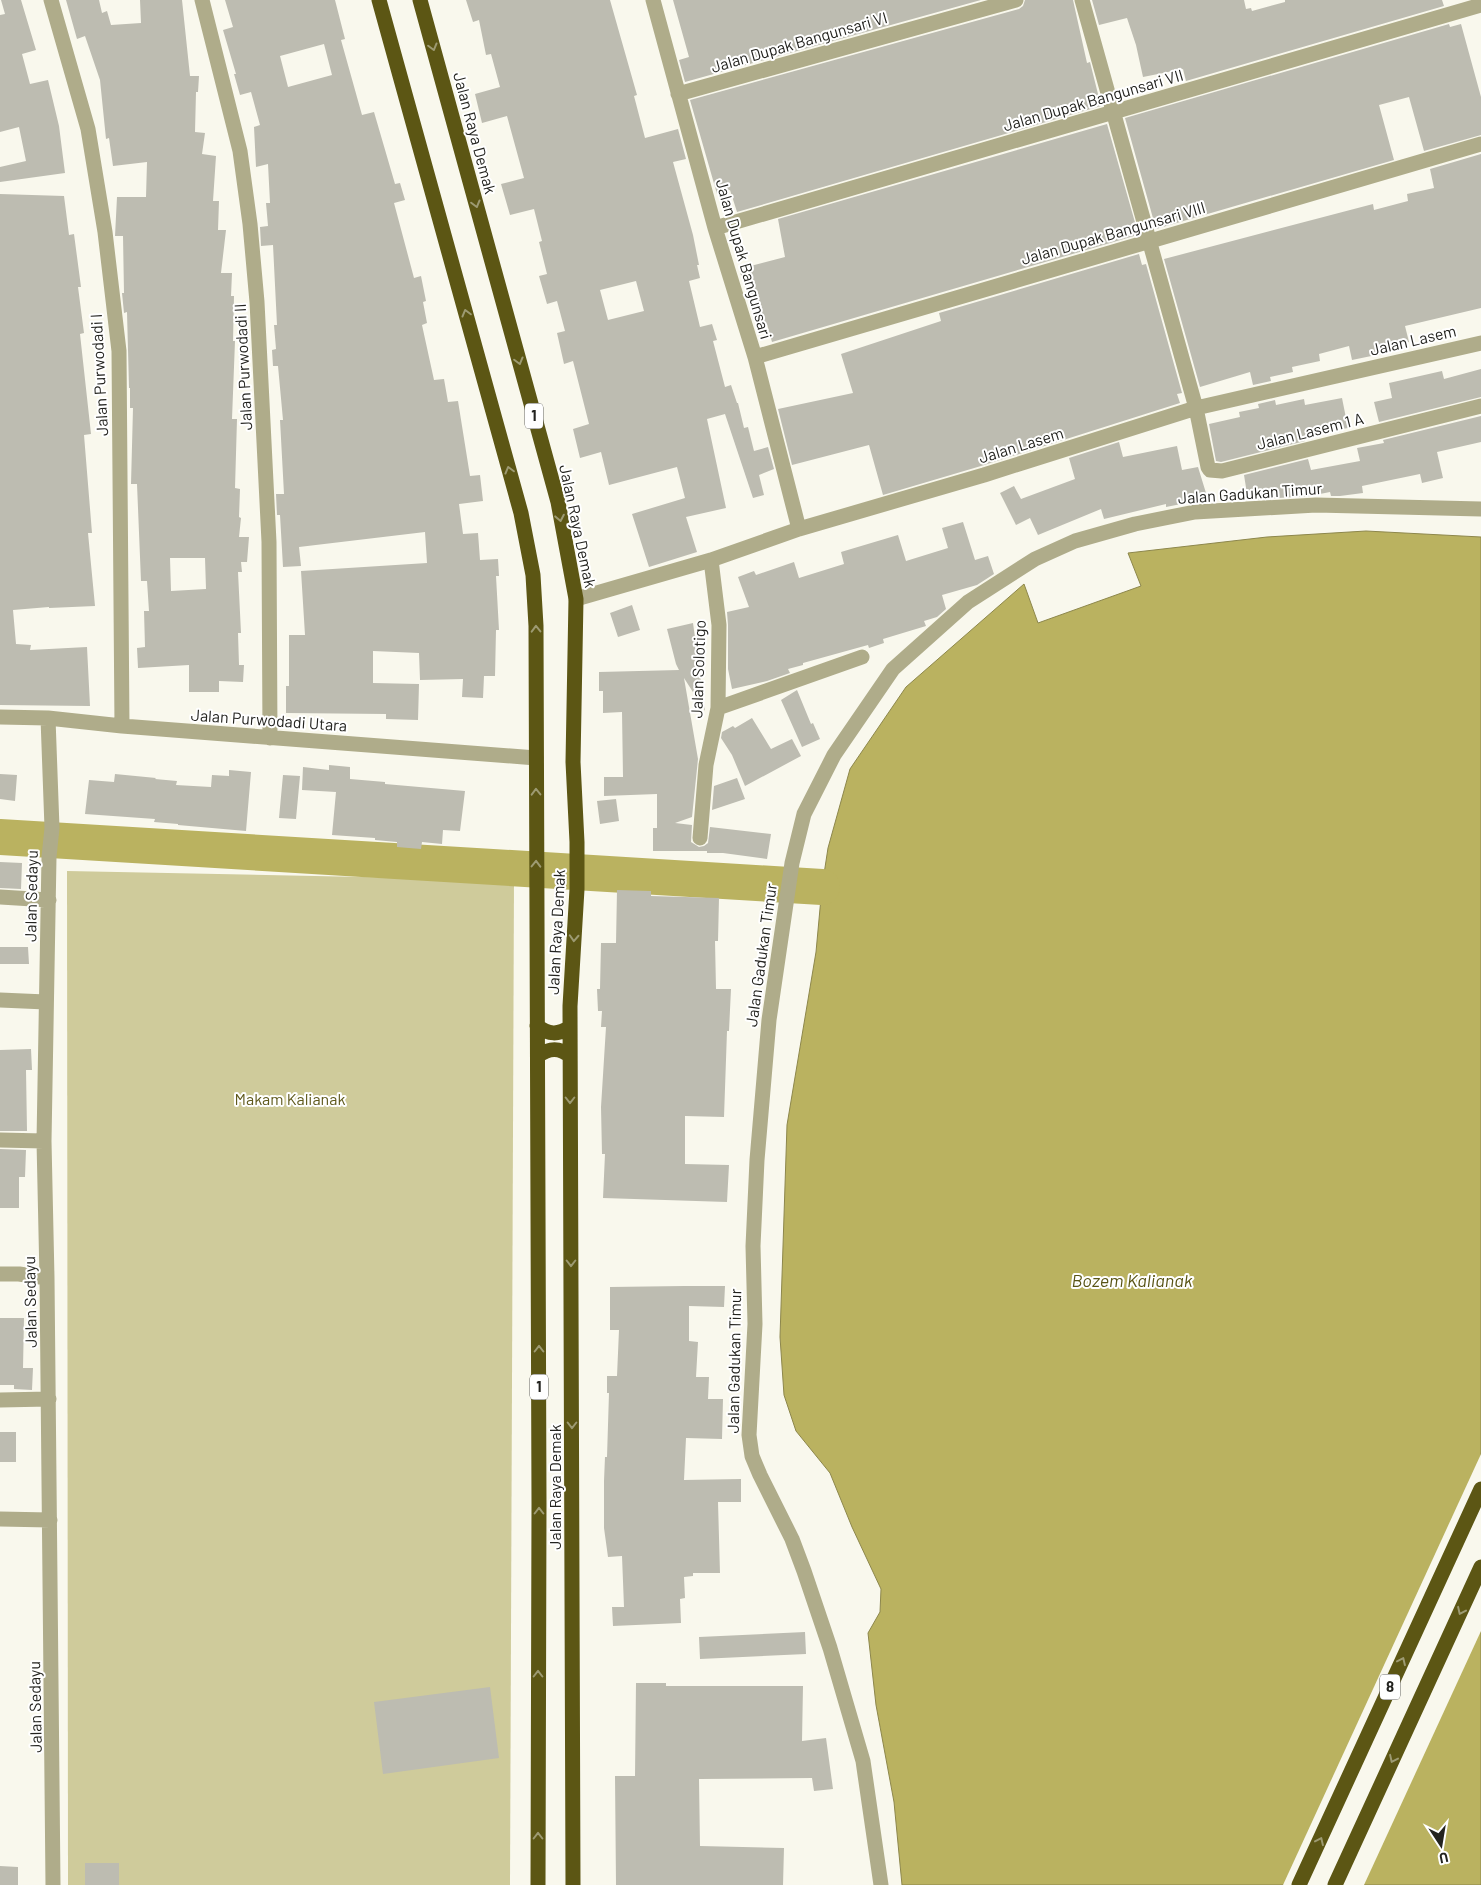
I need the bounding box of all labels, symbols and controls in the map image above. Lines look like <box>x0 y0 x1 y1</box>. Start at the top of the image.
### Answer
street label: Jalan Dupak Bangunsari VI <box>708 7 889 76</box>
one-way arrow <box>428 42 438 51</box>
street label: Jalan Dupak Bangunsari VII <box>1000 65 1185 134</box>
street label: Jalan Raya Demak <box>450 70 501 196</box>
street label: Jalan Dupak Bangunsari <box>712 177 776 341</box>
street label: Jalan Dupak Bangunsari VIII <box>1018 197 1207 268</box>
one-way arrow <box>470 199 481 208</box>
street label: Jalan Purwodadi II <box>230 303 255 431</box>
one-way arrow <box>461 309 472 318</box>
street label: Jalan Purwodadi I <box>86 313 111 437</box>
street label: Jalan Lasem <box>1368 320 1458 359</box>
one-way arrow <box>513 356 523 364</box>
road number: 1 <box>525 404 543 428</box>
street label: Jalan Lasem 1 A <box>1254 408 1366 453</box>
street label: Jalan Lasem <box>976 423 1066 466</box>
street label: Jalan Raya Demak <box>556 463 601 589</box>
one-way arrow <box>504 465 515 474</box>
street label: Jalan Gadukan Timur <box>1177 478 1323 507</box>
one-way arrow <box>555 513 565 522</box>
street label: Jalan Solotigo <box>686 619 709 719</box>
one-way arrow <box>531 625 541 633</box>
street label: Jalan Purwodadi Utara <box>190 705 348 734</box>
one-way arrow <box>531 788 541 796</box>
street label: Jalan Sedayu <box>20 850 41 942</box>
one-way arrow <box>531 860 542 868</box>
street label: Jalan Raya Demak <box>543 869 568 995</box>
street label: Jalan Gadukan Timur <box>741 882 780 1028</box>
one-way arrow <box>568 934 579 942</box>
park label: Makam Kalianak <box>235 1089 345 1108</box>
one-way arrow <box>565 1097 575 1105</box>
street label: Jalan Sedayu <box>19 1256 40 1348</box>
one-way arrow <box>566 1260 576 1267</box>
water label: Bozem Kalianak <box>1071 1269 1193 1291</box>
street label: Jalan Gadukan Timur <box>723 1288 744 1434</box>
one-way arrow <box>534 1345 544 1352</box>
road number: 1 <box>530 1374 548 1400</box>
one-way arrow <box>567 1422 577 1430</box>
street label: Jalan Raya Demak <box>545 1424 564 1550</box>
one-way arrow <box>534 1507 544 1515</box>
one-way arrow <box>1456 1606 1467 1615</box>
one-way arrow <box>1396 1657 1406 1666</box>
street label: Jalan Sedayu <box>24 1661 45 1753</box>
one-way arrow <box>533 1670 544 1678</box>
road number: 8 <box>1380 1674 1400 1700</box>
one-way arrow <box>1389 1754 1399 1763</box>
north arrow <box>1416 1820 1466 1870</box>
one-way arrow <box>533 1832 543 1840</box>
one-way arrow <box>1313 1837 1324 1846</box>
text: U <box>1438 1849 1450 1867</box>

